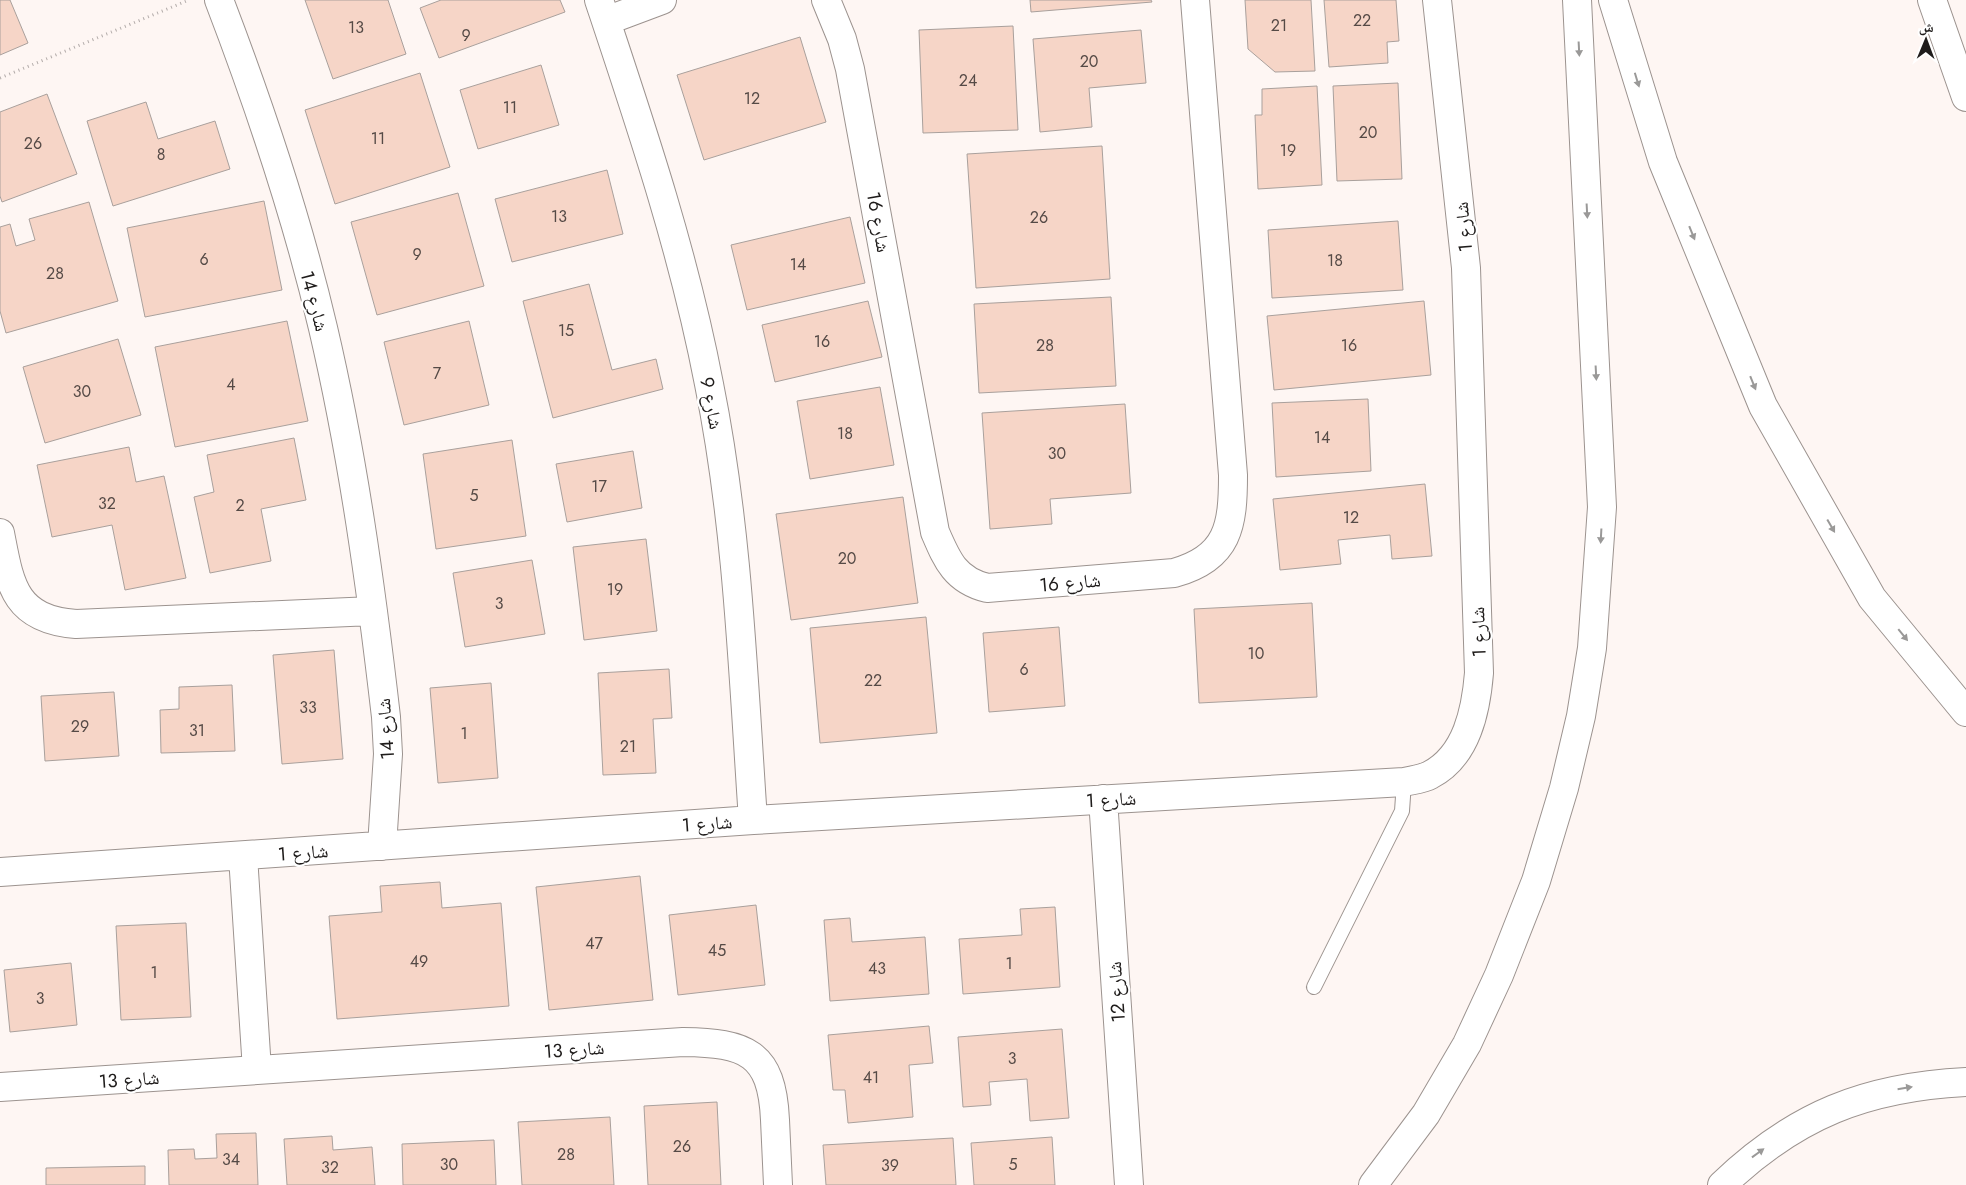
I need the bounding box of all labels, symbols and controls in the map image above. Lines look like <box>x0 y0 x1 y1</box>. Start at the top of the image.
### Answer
house number: 22 <box>1353 9 1371 32</box>
house number: 21 <box>1271 14 1287 37</box>
north arrow <box>1901 15 1951 65</box>
house number: 13 <box>348 16 364 39</box>
text: ش <box>1919 17 1934 37</box>
house number: 9 <box>461 24 471 47</box>
one-way arrow <box>1575 41 1583 57</box>
house number: 20 <box>1080 50 1098 73</box>
house number: 24 <box>959 69 977 92</box>
one-way arrow <box>1634 73 1642 88</box>
house number: 12 <box>744 87 760 110</box>
house number: 11 <box>503 96 517 119</box>
house number: 20 <box>1359 121 1377 144</box>
house number: 11 <box>371 127 385 150</box>
house number: 26 <box>24 132 42 155</box>
house number: 19 <box>1280 139 1296 162</box>
house number: 8 <box>157 143 165 166</box>
street label: شارع 16 <box>860 190 897 255</box>
street label: شارع 1 <box>1448 201 1479 253</box>
one-way arrow <box>1584 203 1592 219</box>
house number: 13 <box>551 205 567 228</box>
house number: 26 <box>1030 206 1048 229</box>
one-way arrow <box>1688 226 1696 240</box>
house number: 9 <box>412 243 422 266</box>
house number: 6 <box>199 248 209 271</box>
house number: 18 <box>1327 249 1343 272</box>
house number: 14 <box>790 253 806 276</box>
house number: 28 <box>46 262 64 285</box>
street label: شارع 14 <box>294 268 336 334</box>
house number: 15 <box>558 319 574 342</box>
house number: 16 <box>814 330 830 353</box>
house number: 28 <box>1036 334 1054 357</box>
house number: 16 <box>1341 334 1357 357</box>
house number: 7 <box>433 362 442 385</box>
one-way arrow <box>1592 366 1600 382</box>
house number: 4 <box>226 373 236 396</box>
street label: شارع 9 <box>693 375 730 432</box>
one-way arrow <box>1750 376 1758 391</box>
house number: 30 <box>73 380 91 403</box>
house number: 18 <box>837 422 853 445</box>
house number: 14 <box>1314 426 1330 449</box>
house number: 30 <box>1048 442 1066 465</box>
house number: 17 <box>591 475 607 498</box>
house number: 5 <box>469 484 479 507</box>
house number: 32 <box>98 492 116 515</box>
house number: 2 <box>235 494 245 517</box>
house number: 12 <box>1343 506 1359 529</box>
one-way arrow <box>1827 519 1835 533</box>
one-way arrow <box>1597 528 1605 544</box>
house number: 20 <box>838 547 856 570</box>
street label: شارع 16 <box>1038 566 1102 599</box>
house number: 19 <box>607 578 623 601</box>
house number: 3 <box>495 592 504 615</box>
street label: شارع 1 <box>1464 606 1493 658</box>
one-way arrow <box>1897 628 1908 641</box>
house number: 10 <box>1248 642 1264 665</box>
house number: 6 <box>1019 658 1029 681</box>
house number: 22 <box>864 669 882 692</box>
house number: 33 <box>299 696 317 719</box>
street label: شارع 14 <box>370 697 401 761</box>
house number: 29 <box>71 715 89 738</box>
house number: 31 <box>189 719 205 742</box>
house number: 1 <box>460 722 468 745</box>
house number: 21 <box>620 735 636 758</box>
street label: شارع 1 <box>1085 785 1137 814</box>
street label: شارع 1 <box>681 808 733 839</box>
street label: شارع 1 <box>277 837 329 868</box>
house number: 47 <box>585 932 603 955</box>
house number: 45 <box>708 939 726 962</box>
house number: 49 <box>410 950 428 973</box>
house number: 1 <box>1005 952 1013 975</box>
house number: 43 <box>868 957 886 980</box>
street label: شارع 12 <box>1101 960 1132 1023</box>
house number: 1 <box>150 961 158 984</box>
house number: 3 <box>36 987 45 1010</box>
street label: شارع 13 <box>543 1034 605 1065</box>
house number: 3 <box>1008 1047 1017 1070</box>
street label: شارع 13 <box>98 1064 160 1095</box>
house number: 41 <box>863 1066 879 1089</box>
one-way arrow <box>1898 1084 1914 1092</box>
house number: 26 <box>673 1135 691 1158</box>
house number: 28 <box>557 1143 575 1166</box>
house number: 34 <box>222 1148 240 1171</box>
one-way arrow <box>1751 1148 1765 1158</box>
house number: 30 <box>440 1153 458 1176</box>
house number: 5 <box>1008 1153 1018 1176</box>
house number: 39 <box>881 1154 899 1177</box>
house number: 32 <box>321 1156 339 1179</box>

